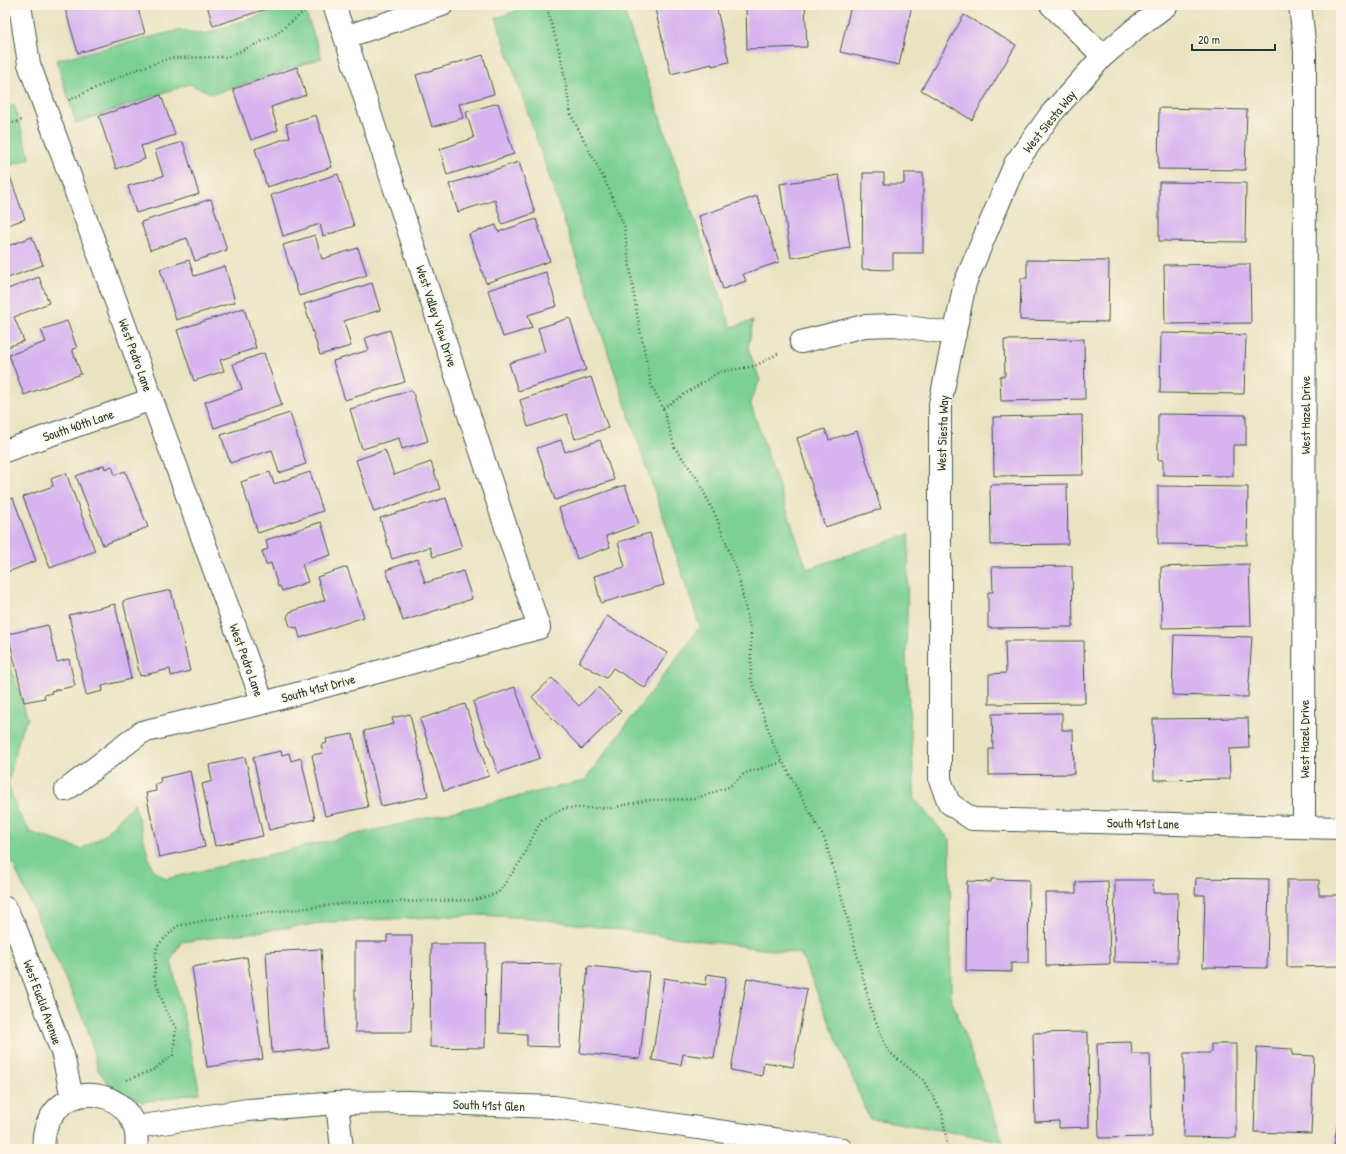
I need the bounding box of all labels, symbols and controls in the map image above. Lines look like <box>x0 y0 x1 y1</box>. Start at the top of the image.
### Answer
scale bar <box>1192 26 1275 52</box>
text: 20 m <box>1198 31 1220 48</box>
street label: West Siesta Way <box>1018 85 1080 156</box>
street label: West Valley View Drive <box>412 263 462 369</box>
street label: West Pedro Lane <box>114 316 158 394</box>
street label: West Hazel Drive <box>1296 376 1314 454</box>
street label: West Siesta Way <box>932 394 952 471</box>
street label: South 40th Lane <box>40 404 116 446</box>
street label: West Pedro Lane <box>225 621 269 699</box>
street label: South 41st Drive <box>279 669 357 707</box>
street label: West Hazel Drive <box>1295 700 1313 778</box>
street label: South 41st Lane <box>1107 813 1179 833</box>
street label: West Euclid Avenue <box>19 957 67 1047</box>
street label: South 41st Glen <box>453 1095 525 1115</box>

